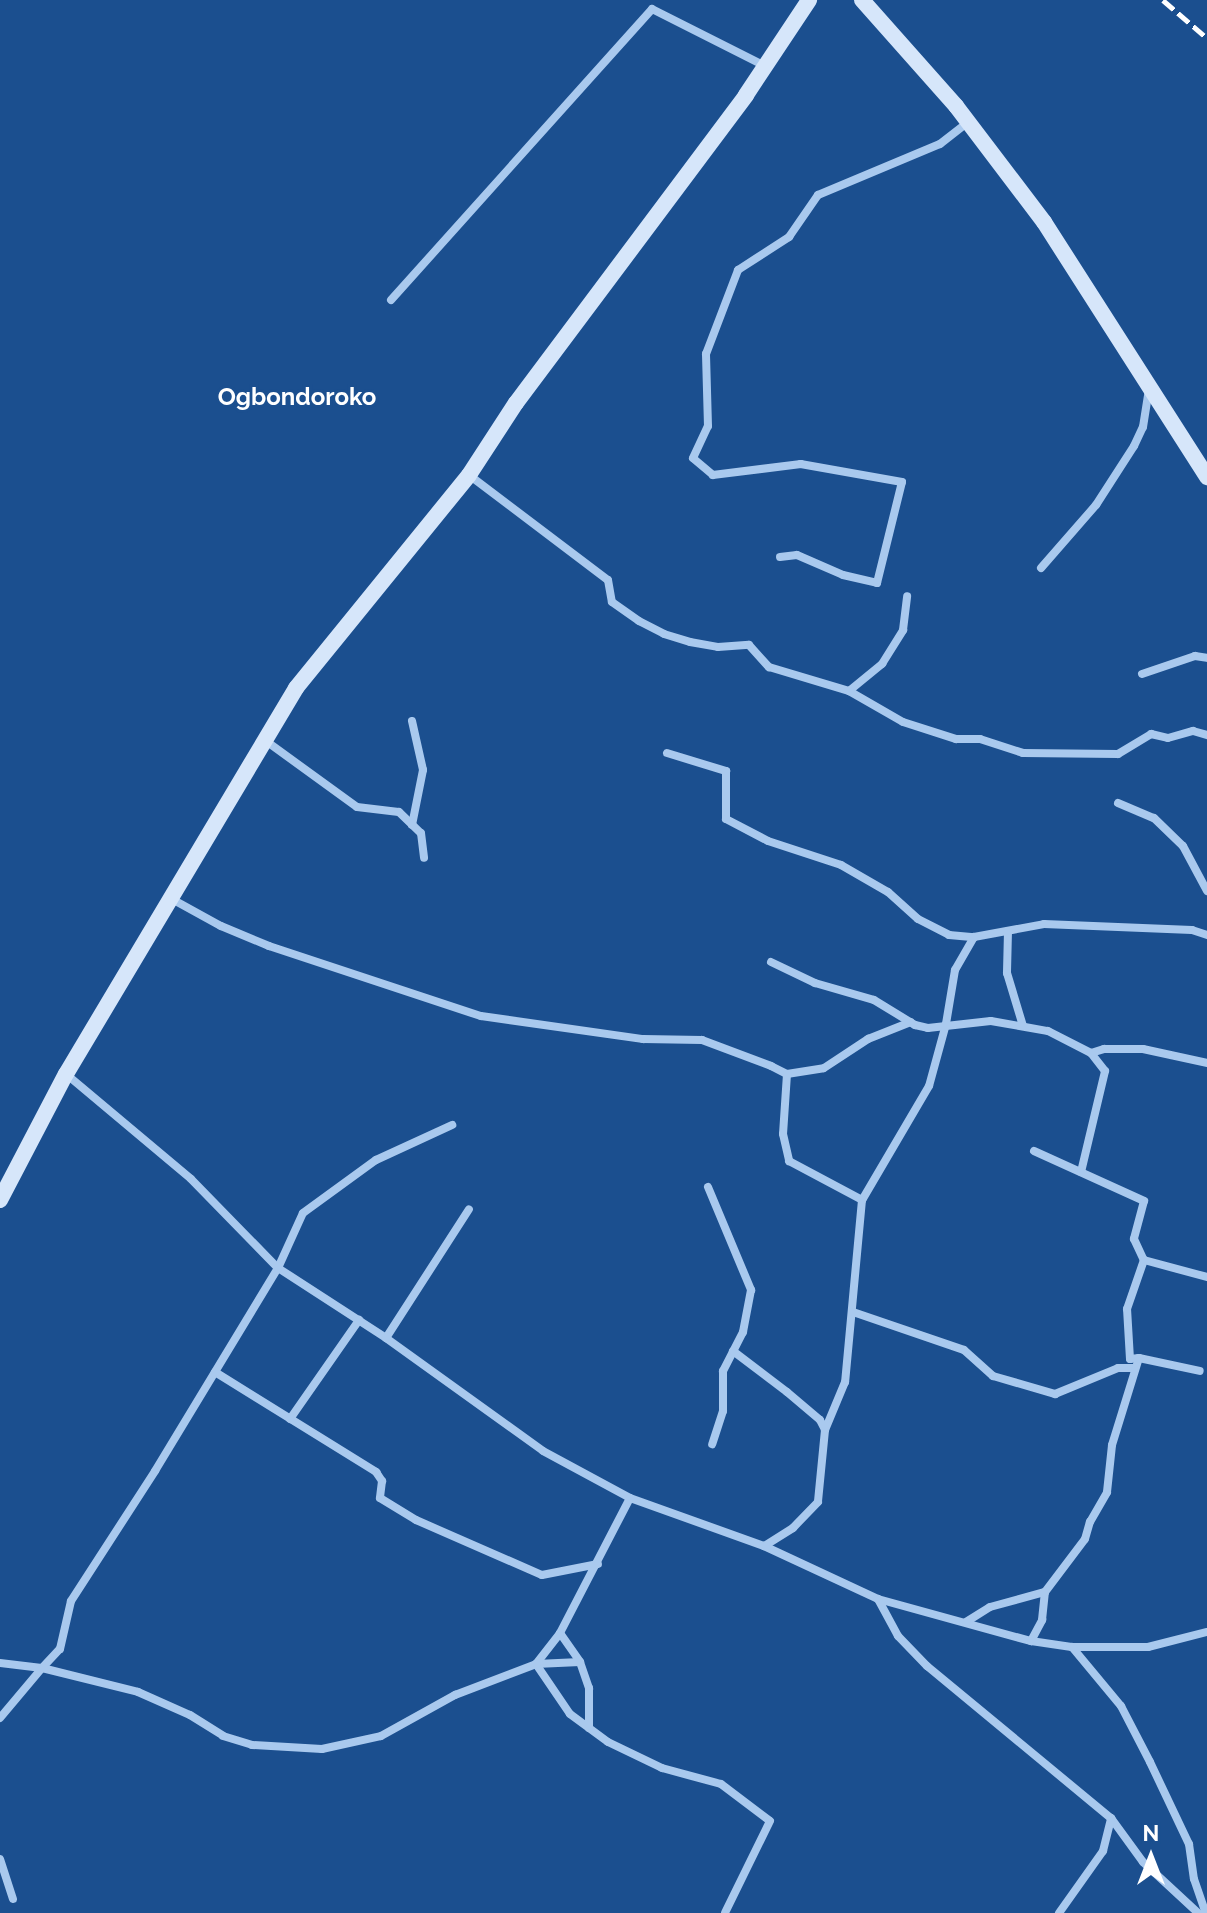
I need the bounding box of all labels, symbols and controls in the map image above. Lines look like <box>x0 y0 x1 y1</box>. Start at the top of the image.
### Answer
district label: Ogbondoroko <box>218 383 376 411</box>
north arrow <box>1111 1817 1191 1897</box>
text: N <box>1143 1820 1159 1846</box>

